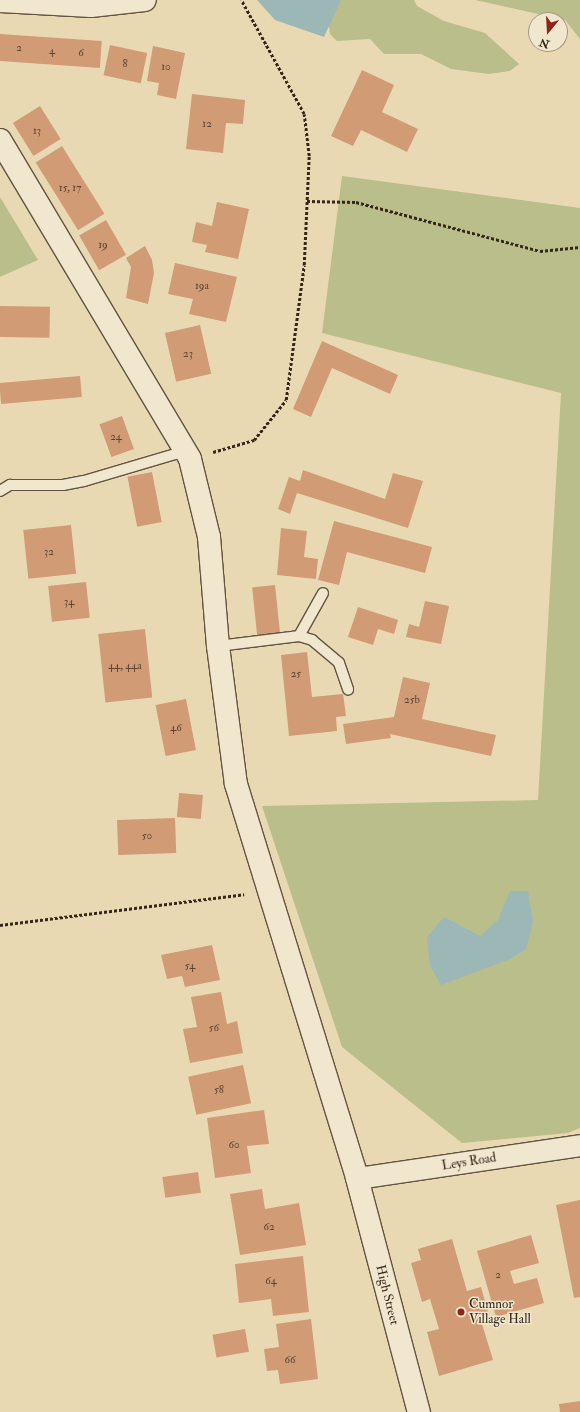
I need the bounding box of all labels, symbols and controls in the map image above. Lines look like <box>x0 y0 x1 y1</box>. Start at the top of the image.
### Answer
north arrow <box>528 12 568 52</box>
text: N <box>538 35 551 51</box>
house number: 2 <box>16 41 22 55</box>
house number: 4 <box>49 44 55 58</box>
house number: 6 <box>78 46 84 60</box>
house number: 8 <box>122 57 128 71</box>
house number: 10 <box>161 60 171 74</box>
house number: 12 <box>202 117 212 131</box>
house number: 13 <box>33 124 41 138</box>
house number: 15, 17 <box>59 181 81 195</box>
house number: 19 <box>98 238 108 252</box>
house number: 19a <box>195 279 209 293</box>
house number: 23 <box>183 347 193 361</box>
house number: 24 <box>110 430 122 444</box>
house number: 32 <box>44 545 54 559</box>
house number: 34 <box>64 595 74 609</box>
house number: 44, 44a <box>108 659 142 673</box>
house number: 25 <box>291 667 301 681</box>
house number: 25b <box>404 693 420 707</box>
house number: 46 <box>170 721 182 735</box>
house number: 50 <box>142 829 152 843</box>
house number: 54 <box>185 959 195 973</box>
house number: 56 <box>209 1021 219 1035</box>
house number: 58 <box>214 1083 224 1097</box>
house number: 60 <box>228 1138 240 1152</box>
street label: Leys Road <box>441 1150 497 1174</box>
house number: 62 <box>263 1220 275 1234</box>
street label: High Street <box>372 1263 402 1327</box>
house number: 2 <box>495 1268 501 1282</box>
house number: 64 <box>265 1274 277 1288</box>
place label: Cumnor Village Hall <box>469 1297 531 1328</box>
marker: Cumnor Village Hall <box>456 1307 466 1317</box>
house number: 66 <box>284 1353 296 1367</box>

